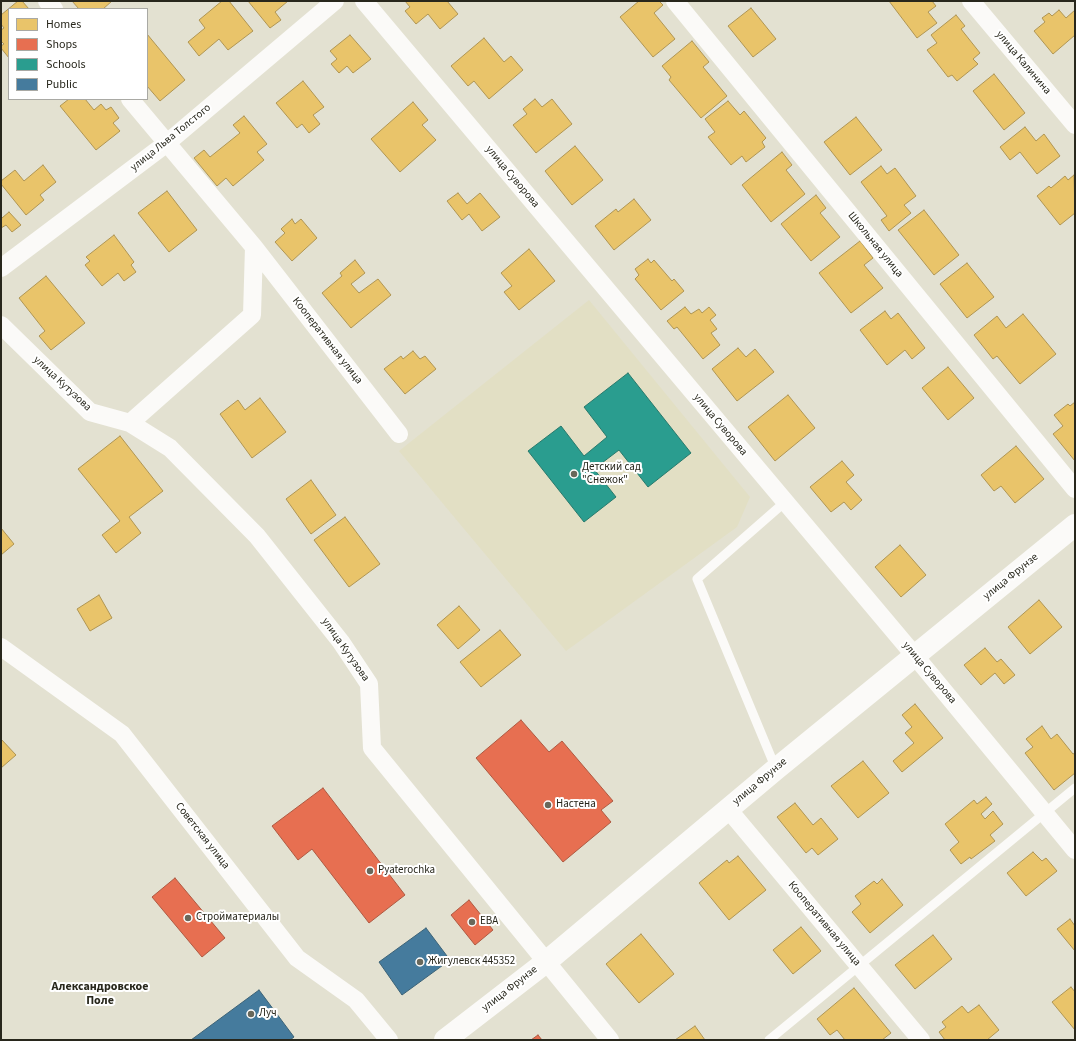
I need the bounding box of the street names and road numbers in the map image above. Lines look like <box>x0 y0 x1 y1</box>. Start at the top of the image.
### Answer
street label: улица Калинина <box>993 28 1053 98</box>
street label: улица Льва Толстого <box>128 102 214 174</box>
street label: улица Суворова <box>482 143 542 211</box>
street label: Школьная улица <box>845 210 905 280</box>
street label: Кооперативная улица <box>289 295 365 387</box>
street label: улица Кутузова <box>30 354 94 414</box>
street label: улица Суворова <box>690 391 750 459</box>
street label: улица Фрунзе <box>981 551 1041 603</box>
street label: улица Кутузова <box>318 616 372 684</box>
street label: улица Суворова <box>899 639 959 707</box>
street label: улица Фрунзе <box>730 755 790 809</box>
street label: Советская улица <box>172 800 232 872</box>
street label: Кооперативная улица <box>785 879 863 969</box>
street label: улица Фрунзе <box>480 963 540 1015</box>

